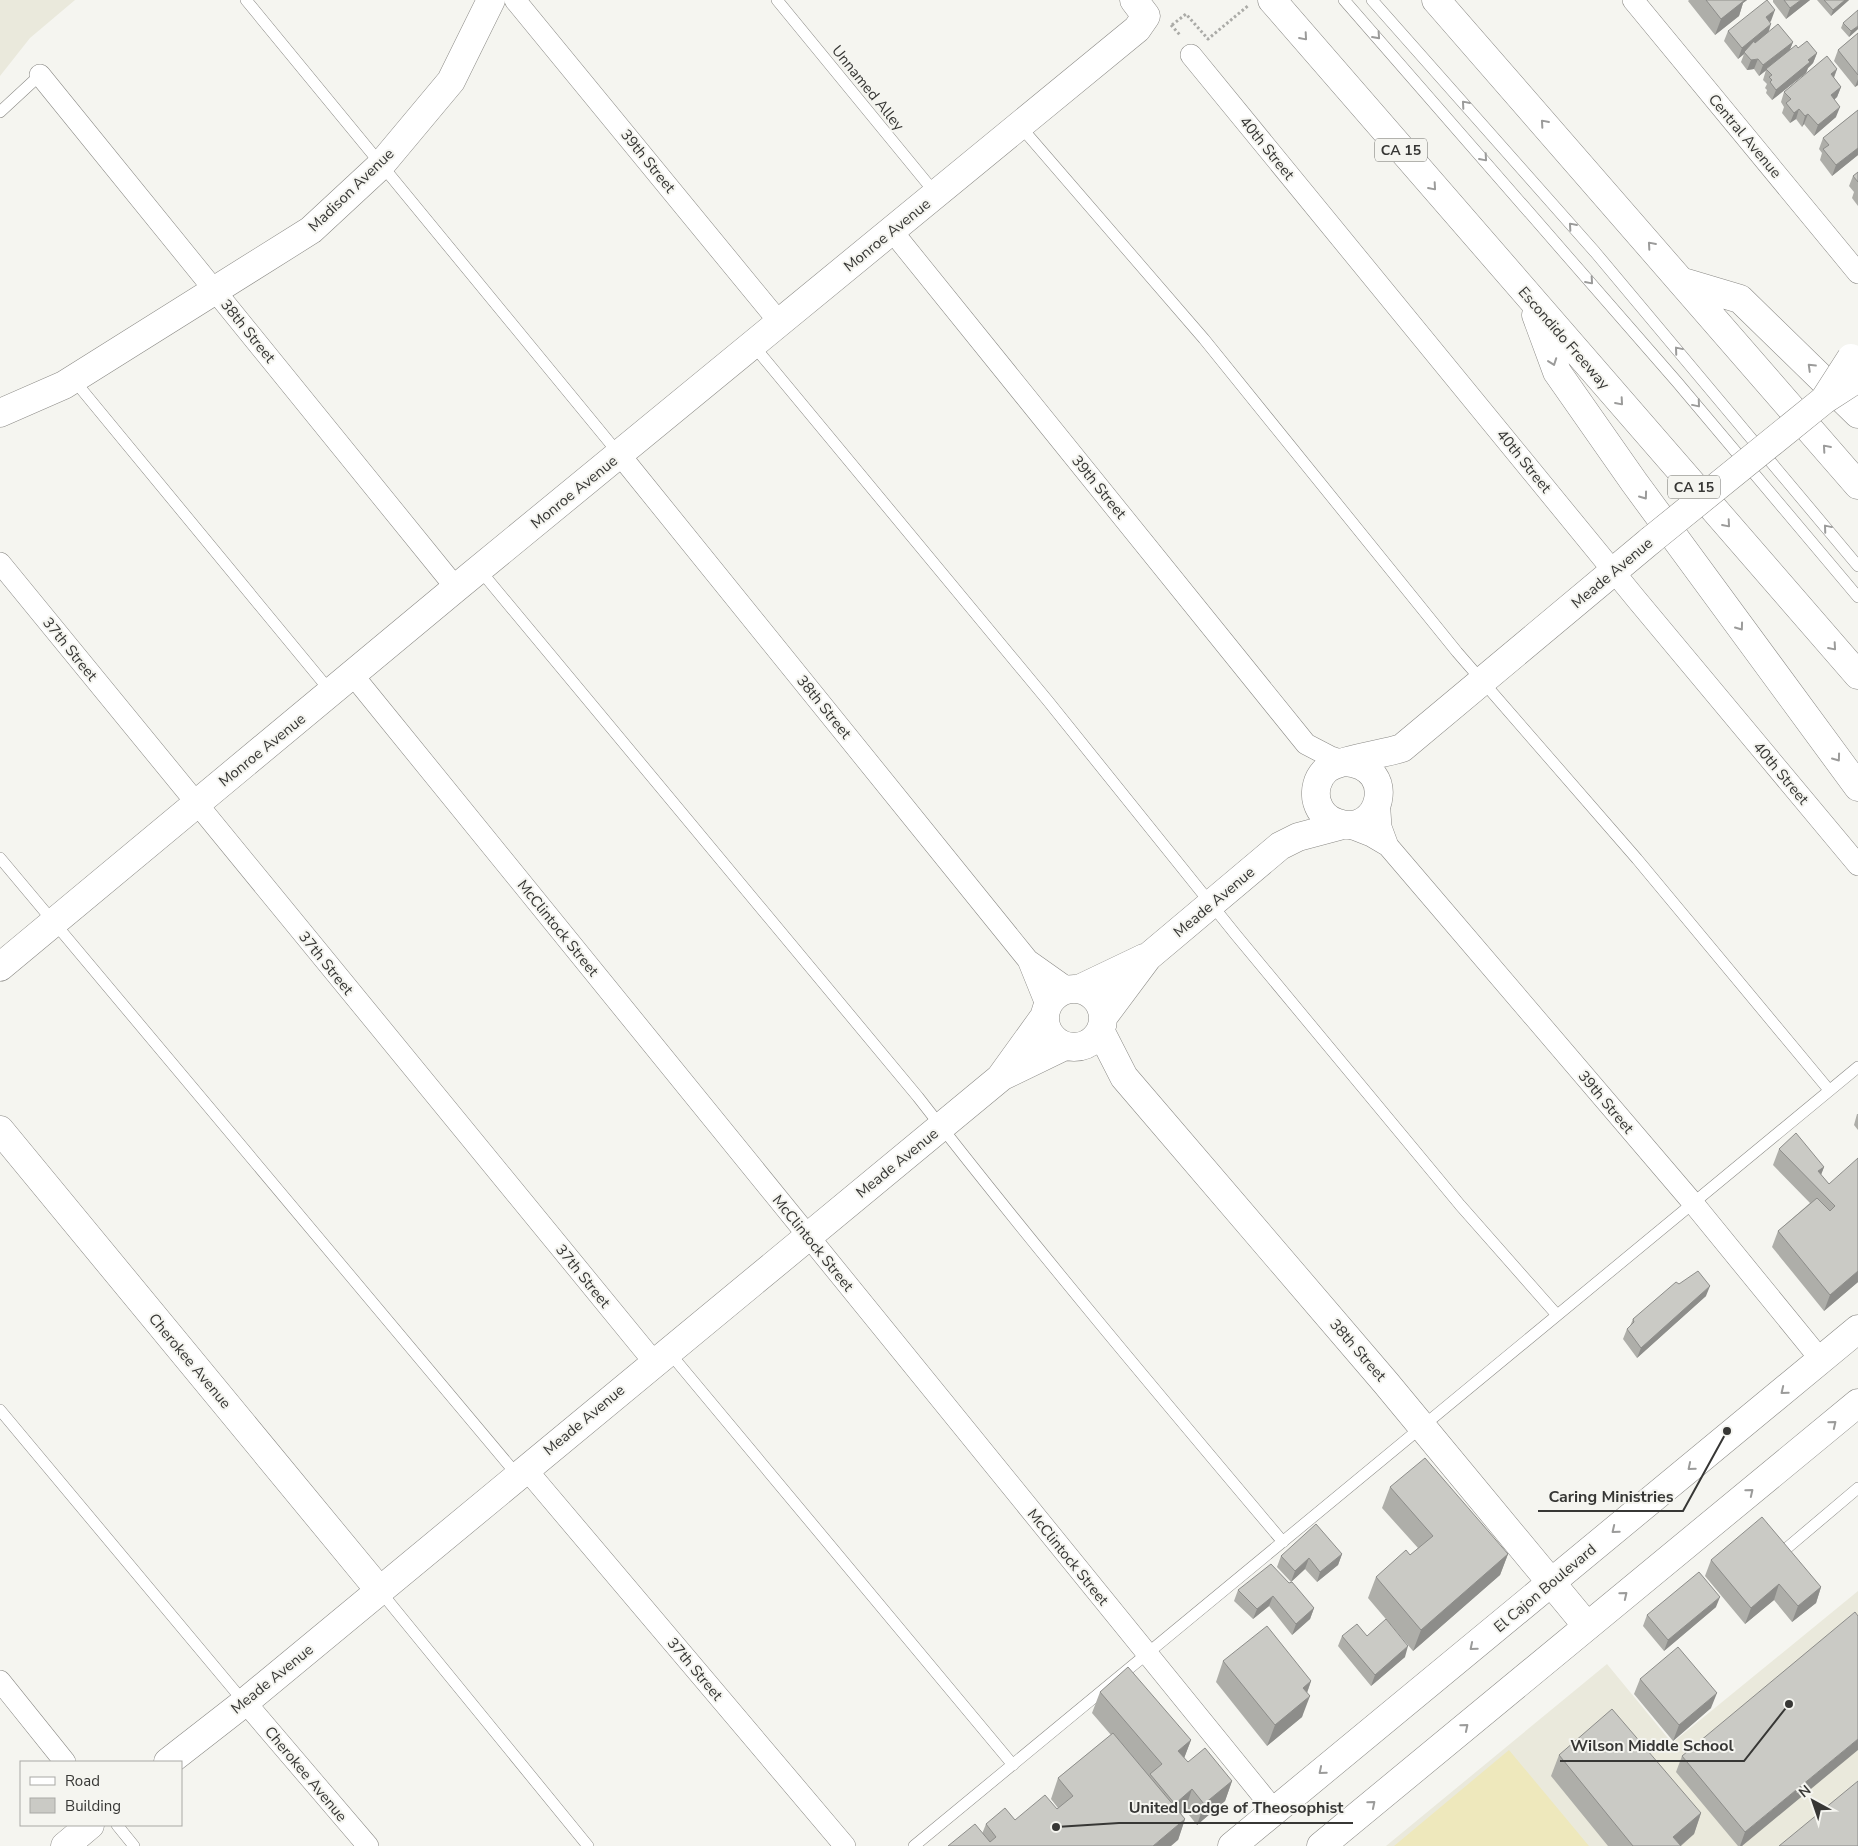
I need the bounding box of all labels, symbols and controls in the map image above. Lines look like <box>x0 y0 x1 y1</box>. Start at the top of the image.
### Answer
one-way arrow <box>1299 31 1307 40</box>
one-way arrow <box>1371 31 1380 40</box>
street label: Unnamed Alley <box>827 41 909 135</box>
street label: Central Avenue <box>1704 90 1786 182</box>
one-way arrow <box>1462 101 1471 110</box>
street label: 40th Street <box>1235 112 1299 185</box>
one-way arrow <box>1541 119 1550 128</box>
street label: 39th Street <box>616 125 680 198</box>
road number: CA 15 <box>1375 138 1427 162</box>
street label: Madison Avenue <box>304 144 398 236</box>
one-way arrow <box>1478 153 1487 162</box>
one-way arrow <box>1427 181 1436 190</box>
street label: Monroe Avenue <box>839 194 935 276</box>
one-way arrow <box>1570 223 1578 232</box>
one-way arrow <box>1648 242 1657 251</box>
one-way arrow <box>1585 276 1594 285</box>
street label: Escondido Freeway <box>1514 282 1614 394</box>
street label: 38th Street <box>216 295 280 368</box>
one-way arrow <box>1675 346 1684 355</box>
one-way arrow <box>1547 357 1557 365</box>
one-way arrow <box>1807 364 1816 373</box>
one-way arrow <box>1614 396 1623 405</box>
one-way arrow <box>1691 399 1700 408</box>
street label: 40th Street <box>1492 425 1556 498</box>
one-way arrow <box>1824 445 1832 454</box>
street label: Monroe Avenue <box>526 451 622 533</box>
street label: 39th Street <box>1067 451 1131 524</box>
road number: CA 15 <box>1668 476 1720 498</box>
one-way arrow <box>1638 490 1647 500</box>
one-way arrow <box>1721 519 1730 528</box>
one-way arrow <box>1824 525 1832 534</box>
street label: Meade Avenue <box>1567 533 1657 613</box>
street label: 37th Street <box>38 613 102 686</box>
one-way arrow <box>1734 621 1743 631</box>
one-way arrow <box>1828 641 1836 650</box>
street label: 38th Street <box>792 671 856 744</box>
street label: Monroe Avenue <box>214 709 310 791</box>
street label: 40th Street <box>1749 737 1814 809</box>
one-way arrow <box>1831 752 1839 761</box>
street label: Meade Avenue <box>1169 862 1259 942</box>
street label: McClintock Street <box>513 875 604 981</box>
street label: 37th Street <box>294 927 358 1000</box>
street label: 39th Street <box>1574 1066 1639 1138</box>
street label: Meade Avenue <box>852 1124 942 1202</box>
street label: McClintock Street <box>768 1190 859 1296</box>
street label: 37th Street <box>551 1240 615 1313</box>
street label: Cherokee Avenue <box>144 1309 236 1413</box>
street label: 38th Street <box>1325 1315 1391 1386</box>
street label: Meade Avenue <box>539 1380 629 1460</box>
one-way arrow <box>1780 1385 1789 1394</box>
one-way arrow <box>1827 1421 1836 1429</box>
one-way arrow <box>1688 1461 1697 1470</box>
callout: Caring Ministries <box>1538 1480 1683 1511</box>
text: Caring Ministries <box>1548 1486 1674 1508</box>
one-way arrow <box>1744 1489 1753 1497</box>
street label: McClintock Street <box>1023 1504 1114 1610</box>
one-way arrow <box>1612 1524 1621 1532</box>
street label: El Cajon Boulevard <box>1490 1539 1600 1637</box>
one-way arrow <box>1619 1592 1628 1601</box>
street label: 37th Street <box>663 1633 728 1705</box>
street label: Meade Avenue <box>227 1640 317 1718</box>
one-way arrow <box>1469 1642 1478 1651</box>
street label: Cherokee Avenue <box>260 1722 352 1826</box>
one-way arrow <box>1459 1725 1468 1733</box>
callout: Wilson Middle School <box>1560 1730 1744 1761</box>
text: Wilson Middle School <box>1570 1735 1734 1757</box>
legend <box>20 1761 182 1826</box>
one-way arrow <box>1319 1766 1328 1775</box>
text: Road <box>65 1771 100 1791</box>
north arrow <box>1788 1776 1838 1826</box>
text: N <box>1795 1781 1815 1802</box>
callout: United Lodge of Theosophist <box>1119 1792 1353 1823</box>
text: Building <box>65 1796 121 1816</box>
text: United Lodge of Theosophist <box>1129 1797 1344 1819</box>
one-way arrow <box>1366 1801 1375 1809</box>

